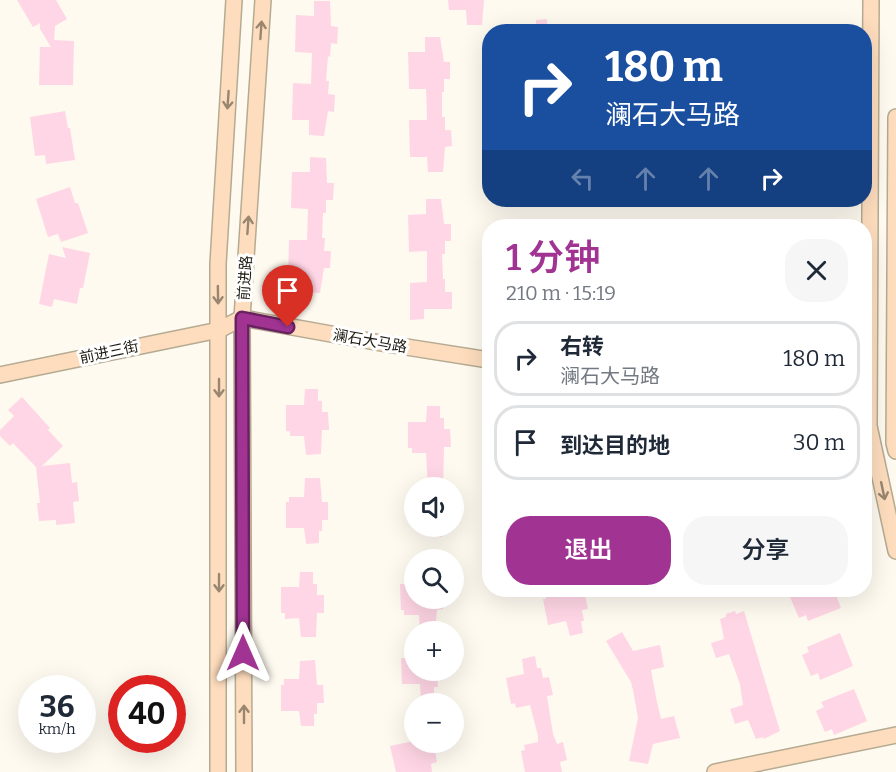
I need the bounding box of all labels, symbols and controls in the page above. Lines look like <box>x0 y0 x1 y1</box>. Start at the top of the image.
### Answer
one-way arrow <box>256 21 267 41</box>
text: 180 m <box>605 42 723 92</box>
icon: right <box>506 48 584 126</box>
one-way arrow <box>222 90 233 110</box>
text: 澜石大马路 <box>605 99 740 131</box>
icon: left <box>566 162 599 195</box>
icon: ahead <box>629 162 662 195</box>
icon: ahead <box>692 162 725 195</box>
icon: right <box>755 162 788 195</box>
one-way arrow <box>243 215 254 235</box>
text: 1 分钟 <box>506 236 600 280</box>
button: close <box>785 239 848 302</box>
street label: 前进路 <box>234 255 256 301</box>
pin <box>262 265 313 327</box>
icon: arrive <box>271 274 304 307</box>
text: 210 m · 15:19 <box>506 281 616 305</box>
one-way arrow <box>212 284 224 304</box>
street label: 澜石大马路 <box>331 326 409 356</box>
text: 右转 <box>560 333 604 360</box>
street label: 前进三街 <box>78 337 140 367</box>
icon: right <box>509 342 542 375</box>
text: 180 m <box>783 345 845 372</box>
text: 澜石大马路 <box>560 364 660 388</box>
one-way arrow <box>213 378 225 398</box>
icon: arrive <box>509 426 542 459</box>
text: 30 m <box>793 429 845 456</box>
text: 到达目的地 <box>560 432 670 459</box>
map controls <box>404 477 464 753</box>
button: sound <box>404 477 464 537</box>
one-way arrow <box>878 481 889 500</box>
button: 退出 <box>506 516 671 585</box>
button: 分享 <box>683 516 848 585</box>
button: search <box>404 549 464 609</box>
one-way arrow <box>213 573 225 593</box>
position arrow <box>211 621 275 685</box>
button: + <box>404 621 464 681</box>
speed limit sign: 40 <box>108 675 186 753</box>
text: 36 <box>39 689 75 725</box>
button: − <box>404 693 464 753</box>
one-way arrow <box>238 704 249 724</box>
text: km/h <box>38 720 76 738</box>

